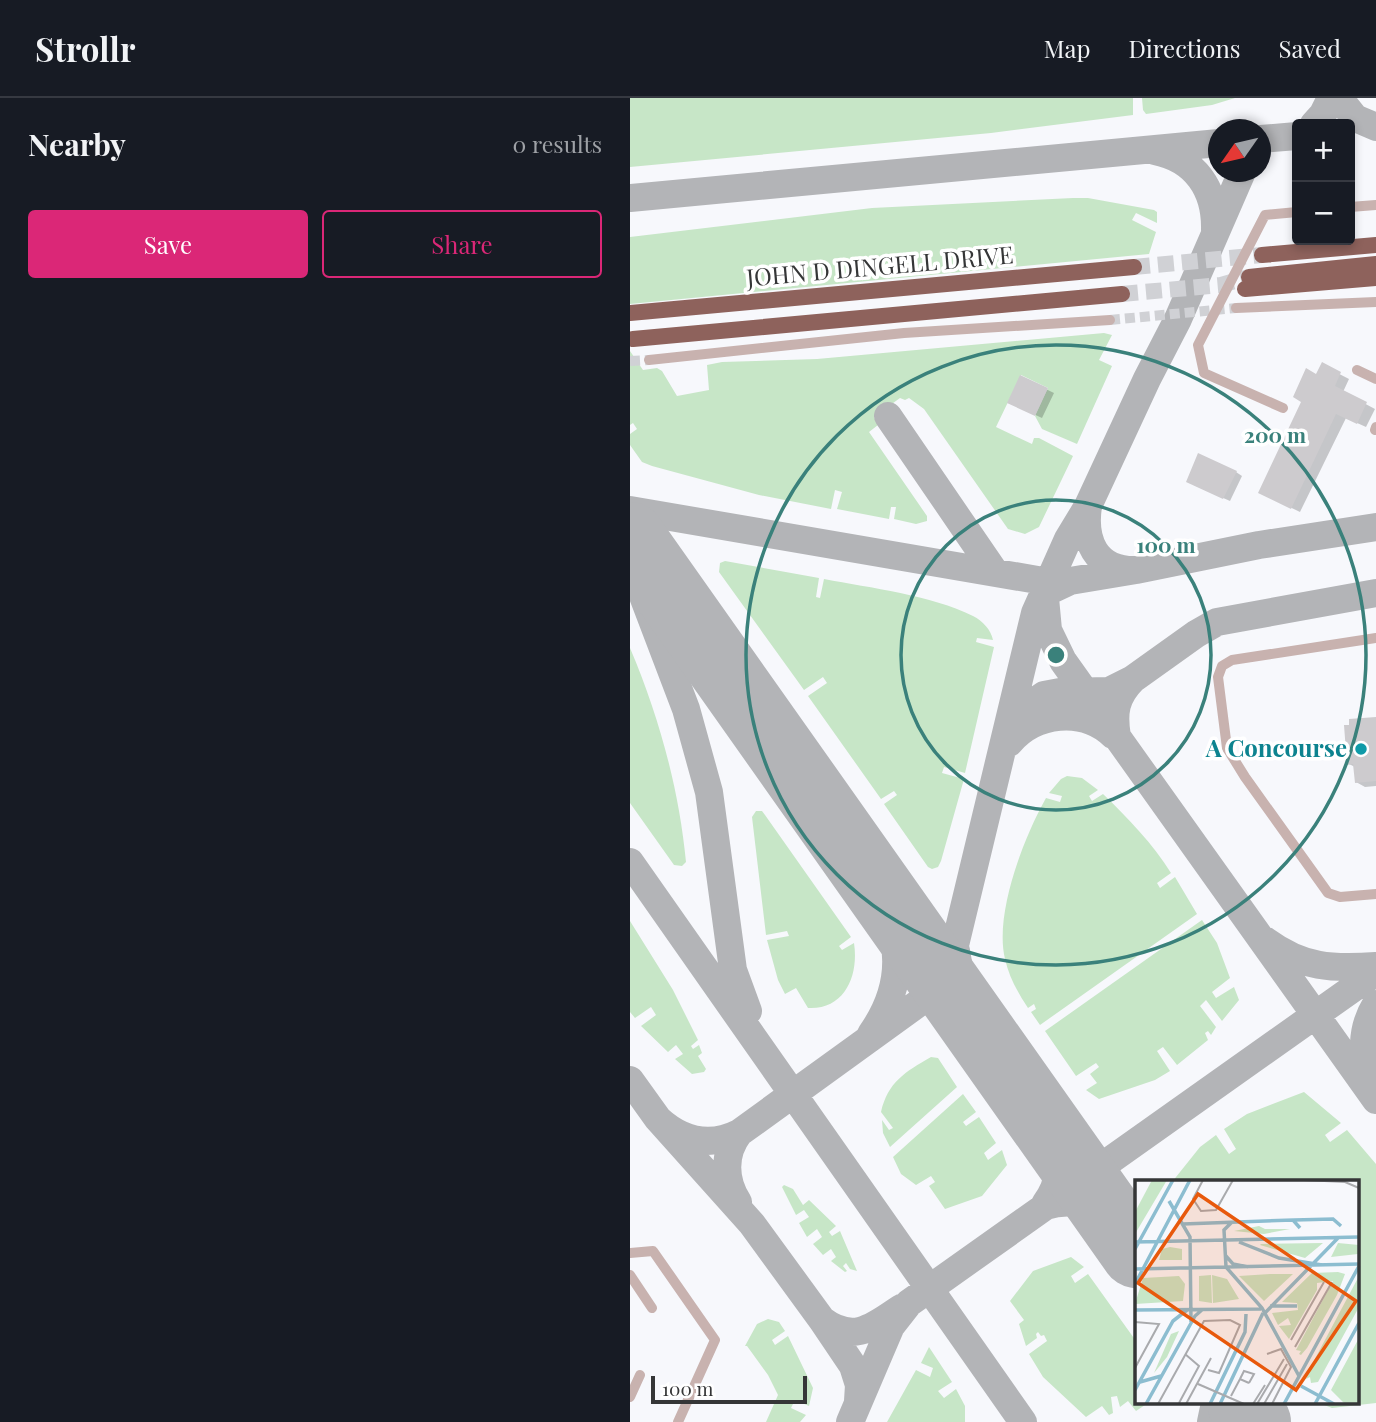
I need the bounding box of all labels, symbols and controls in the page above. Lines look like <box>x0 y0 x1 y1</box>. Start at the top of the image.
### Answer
text: Strollr <box>35 26 135 70</box>
text: Map <box>1044 32 1090 64</box>
text: Directions <box>1128 32 1241 64</box>
text: Saved <box>1279 32 1341 64</box>
north arrow <box>1208 119 1271 182</box>
map controls <box>1292 119 1355 245</box>
button: + <box>1292 119 1355 182</box>
text: Nearby <box>28 124 126 164</box>
text: 0 results <box>512 128 602 159</box>
button: − <box>1292 182 1355 245</box>
button: Save <box>28 210 308 278</box>
button: Share <box>322 210 602 278</box>
street label: JOHN D DINGELL DRIVE <box>744 237 1015 293</box>
text: 200 m <box>1244 420 1306 448</box>
text: 100 m <box>1136 530 1196 558</box>
centre of rings <box>1044 643 1068 667</box>
place label: A Concourse <box>1205 731 1347 763</box>
marker: A Concourse <box>1353 741 1369 757</box>
inset map <box>1135 1180 1359 1404</box>
scale bar <box>651 1373 807 1405</box>
text: 100 m <box>662 1375 713 1401</box>

